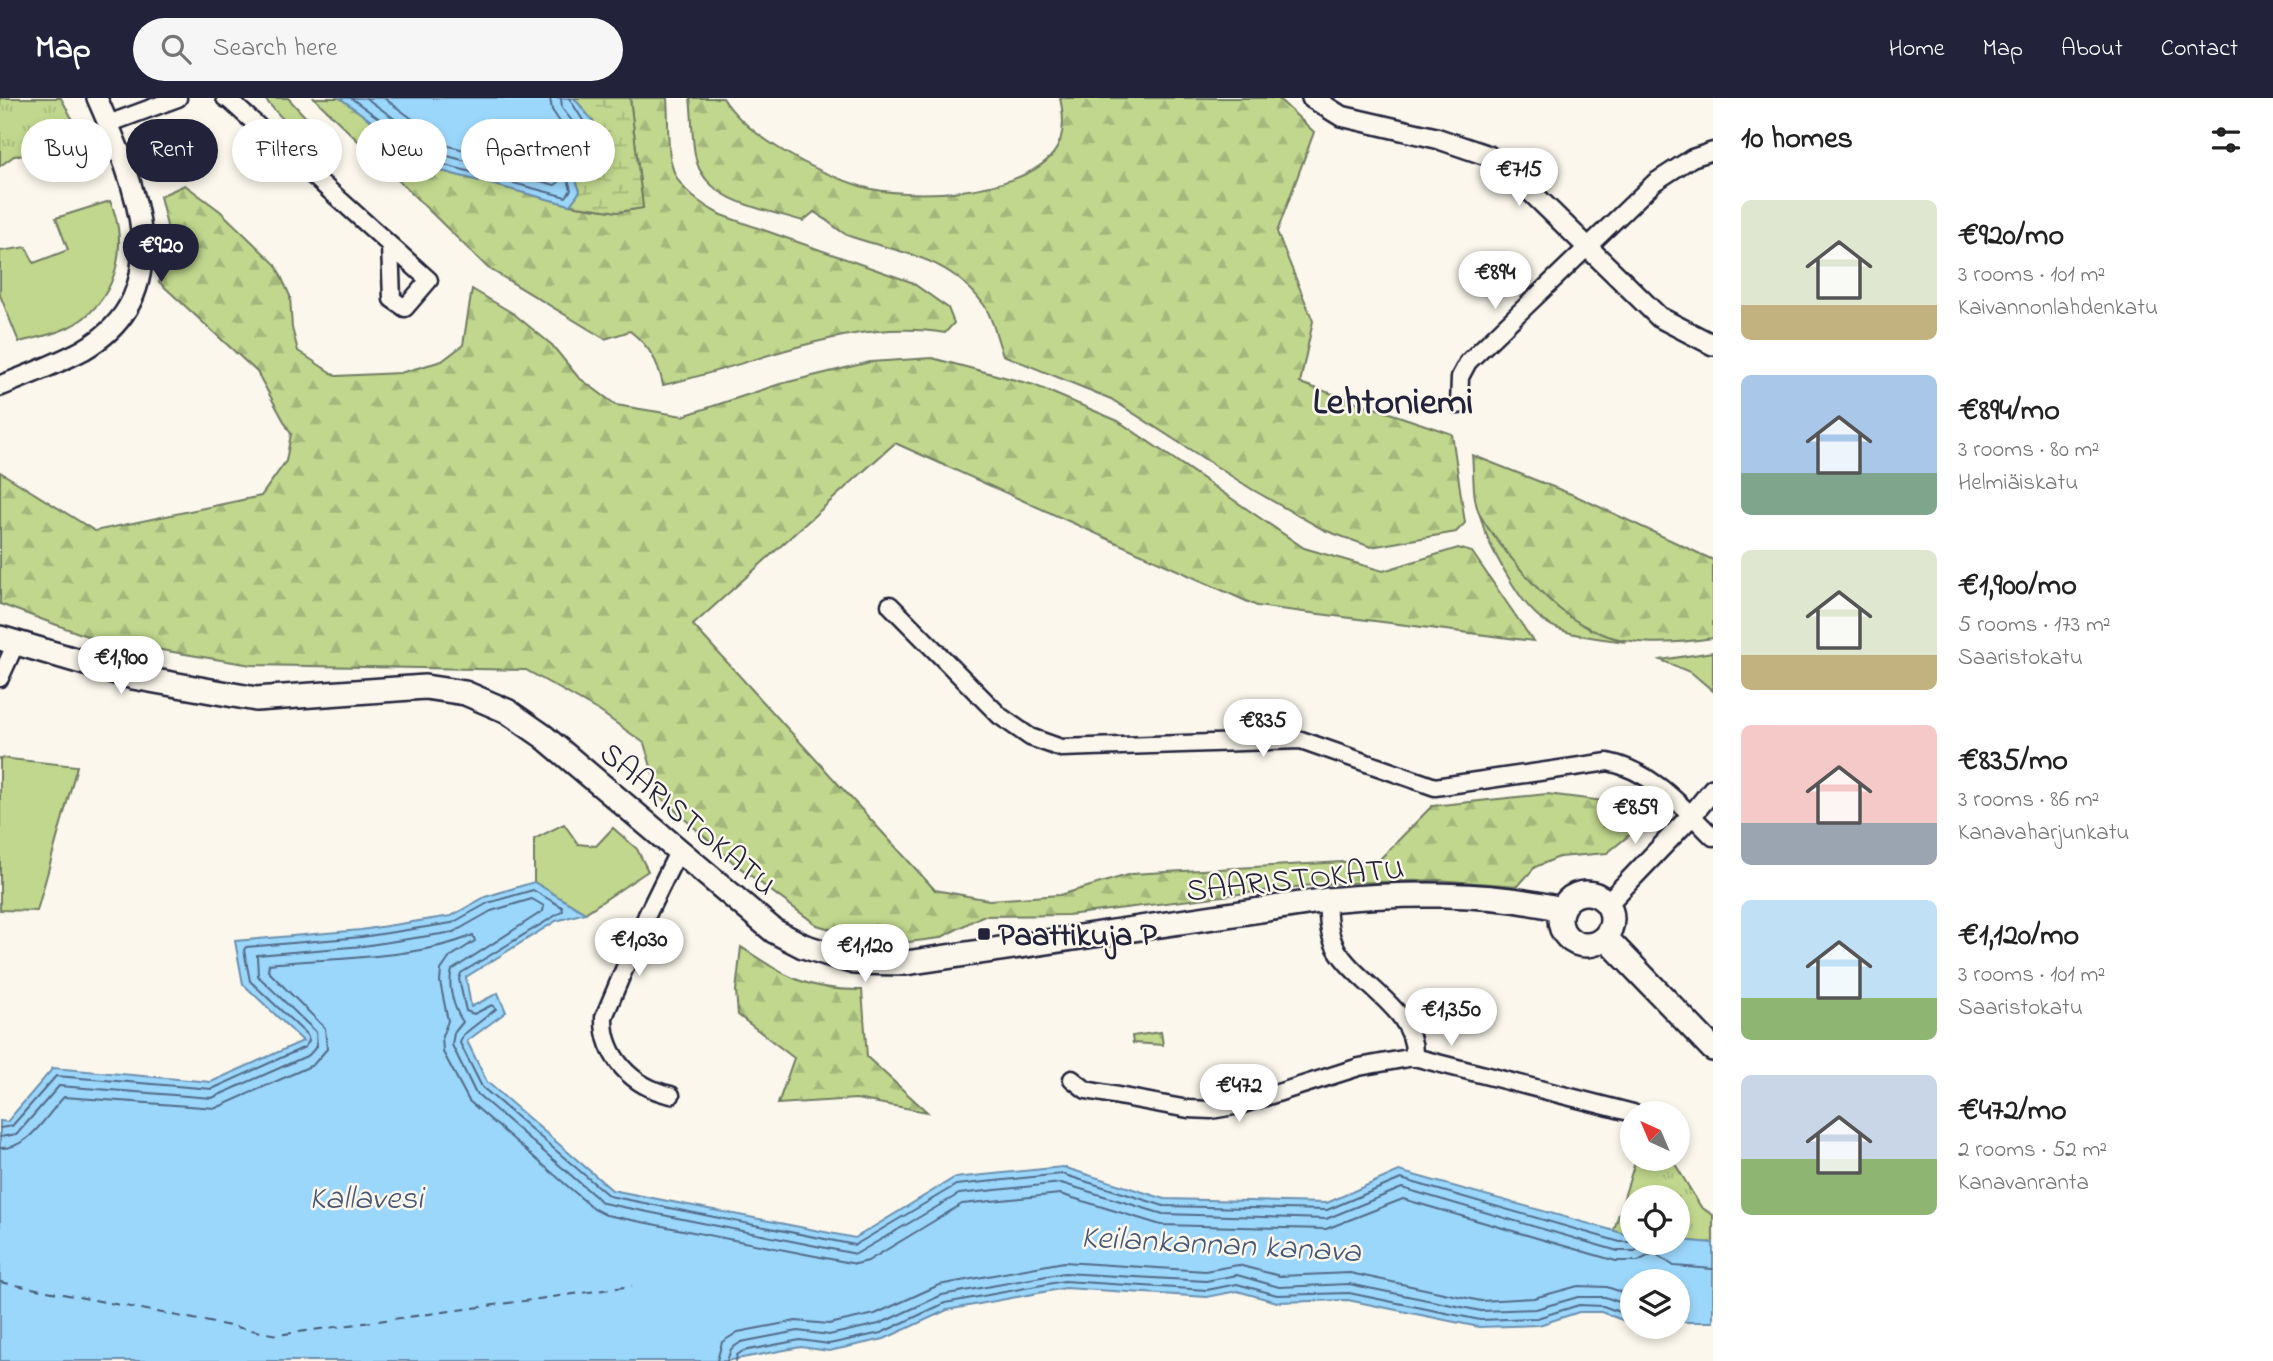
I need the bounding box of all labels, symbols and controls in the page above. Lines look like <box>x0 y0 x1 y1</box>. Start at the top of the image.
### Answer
search box <box>133 18 623 81</box>
text: Map <box>35 25 91 73</box>
icon: search <box>157 30 195 68</box>
text: Search here <box>213 30 337 68</box>
text: Home <box>1889 32 1945 67</box>
text: Map <box>1983 32 2023 67</box>
text: About <box>2061 32 2123 67</box>
text: Contact <box>2161 32 2238 67</box>
text: 10 homes <box>1741 118 1853 162</box>
chip: Buy <box>21 119 112 182</box>
chip: Rent <box>126 119 218 182</box>
chip: Filters <box>232 119 342 182</box>
chip: New <box>356 119 447 182</box>
chip: Apartment <box>461 119 615 182</box>
icon: filters <box>2207 121 2245 159</box>
pin: €715 <box>1478 148 1560 208</box>
text: €715 <box>1496 154 1542 187</box>
text: €920/mo <box>1958 215 2064 259</box>
pin: €920 <box>120 225 202 284</box>
icon: home <box>1797 228 1881 312</box>
text: €920 <box>139 230 183 263</box>
pin: €894 <box>1454 252 1536 311</box>
text: €894 <box>1474 257 1516 290</box>
text: 3 rooms · 101 m² <box>1958 259 2105 292</box>
text: Kaivannonlahdenkatu <box>1958 292 2158 325</box>
district label: Lehtoniemi <box>1313 376 1473 432</box>
text: €894/mo <box>1958 390 2060 434</box>
icon: home <box>1797 403 1881 487</box>
text: 3 rooms · 80 m² <box>1958 434 2099 467</box>
text: Helmiäiskatu <box>1958 467 2078 500</box>
text: €1,900/mo <box>1958 565 2077 609</box>
icon: home <box>1797 578 1881 662</box>
text: 5 rooms · 173 m² <box>1958 609 2111 642</box>
pin: €1,900 <box>64 636 178 696</box>
text: €1,900 <box>94 642 148 675</box>
text: Saaristokatu <box>1958 642 2083 675</box>
pin: €835 <box>1222 700 1304 759</box>
text: €835 <box>1239 705 1287 738</box>
street label: SAARISTOKATU <box>588 732 786 909</box>
text: €835/mo <box>1958 740 2068 784</box>
icon: home <box>1797 753 1881 837</box>
text: 3 rooms · 86 m² <box>1958 784 2099 817</box>
pin: €859 <box>1594 786 1676 846</box>
text: €859 <box>1613 792 1657 825</box>
text: Kanavaharjunkatu <box>1958 817 2129 850</box>
street label: SAARISTOKATU <box>1184 847 1407 916</box>
place label: Paattikuja P <box>998 914 1157 961</box>
text: €1,120/mo <box>1958 915 2079 959</box>
pin: €1,030 <box>582 918 696 978</box>
text: €1,030 <box>611 924 667 957</box>
pin: €1,120 <box>808 924 922 984</box>
marker: Paattikuja P <box>976 926 992 942</box>
icon: home <box>1797 928 1881 1012</box>
text: €1,120 <box>837 930 893 963</box>
text: 3 rooms · 101 m² <box>1958 959 2105 992</box>
pin: €1,350 <box>1394 988 1508 1048</box>
text: Saaristokatu <box>1958 992 2083 1025</box>
text: €1,350 <box>1421 994 1481 1027</box>
pin: €472 <box>1198 1065 1280 1124</box>
text: €472 <box>1216 1070 1262 1103</box>
text: €472/mo <box>1958 1090 2067 1134</box>
north arrow <box>1620 1101 1690 1171</box>
map controls <box>1620 1101 1690 1339</box>
icon: home <box>1797 1103 1881 1187</box>
text: 2 rooms · 52 m² <box>1958 1134 2107 1167</box>
text: Kanavanranta <box>1958 1167 2089 1200</box>
water label: Kallavesi <box>309 1176 426 1224</box>
button: locate <box>1620 1185 1690 1255</box>
water label: Keilankannan kanava <box>1080 1215 1363 1277</box>
button: layers <box>1620 1269 1690 1339</box>

